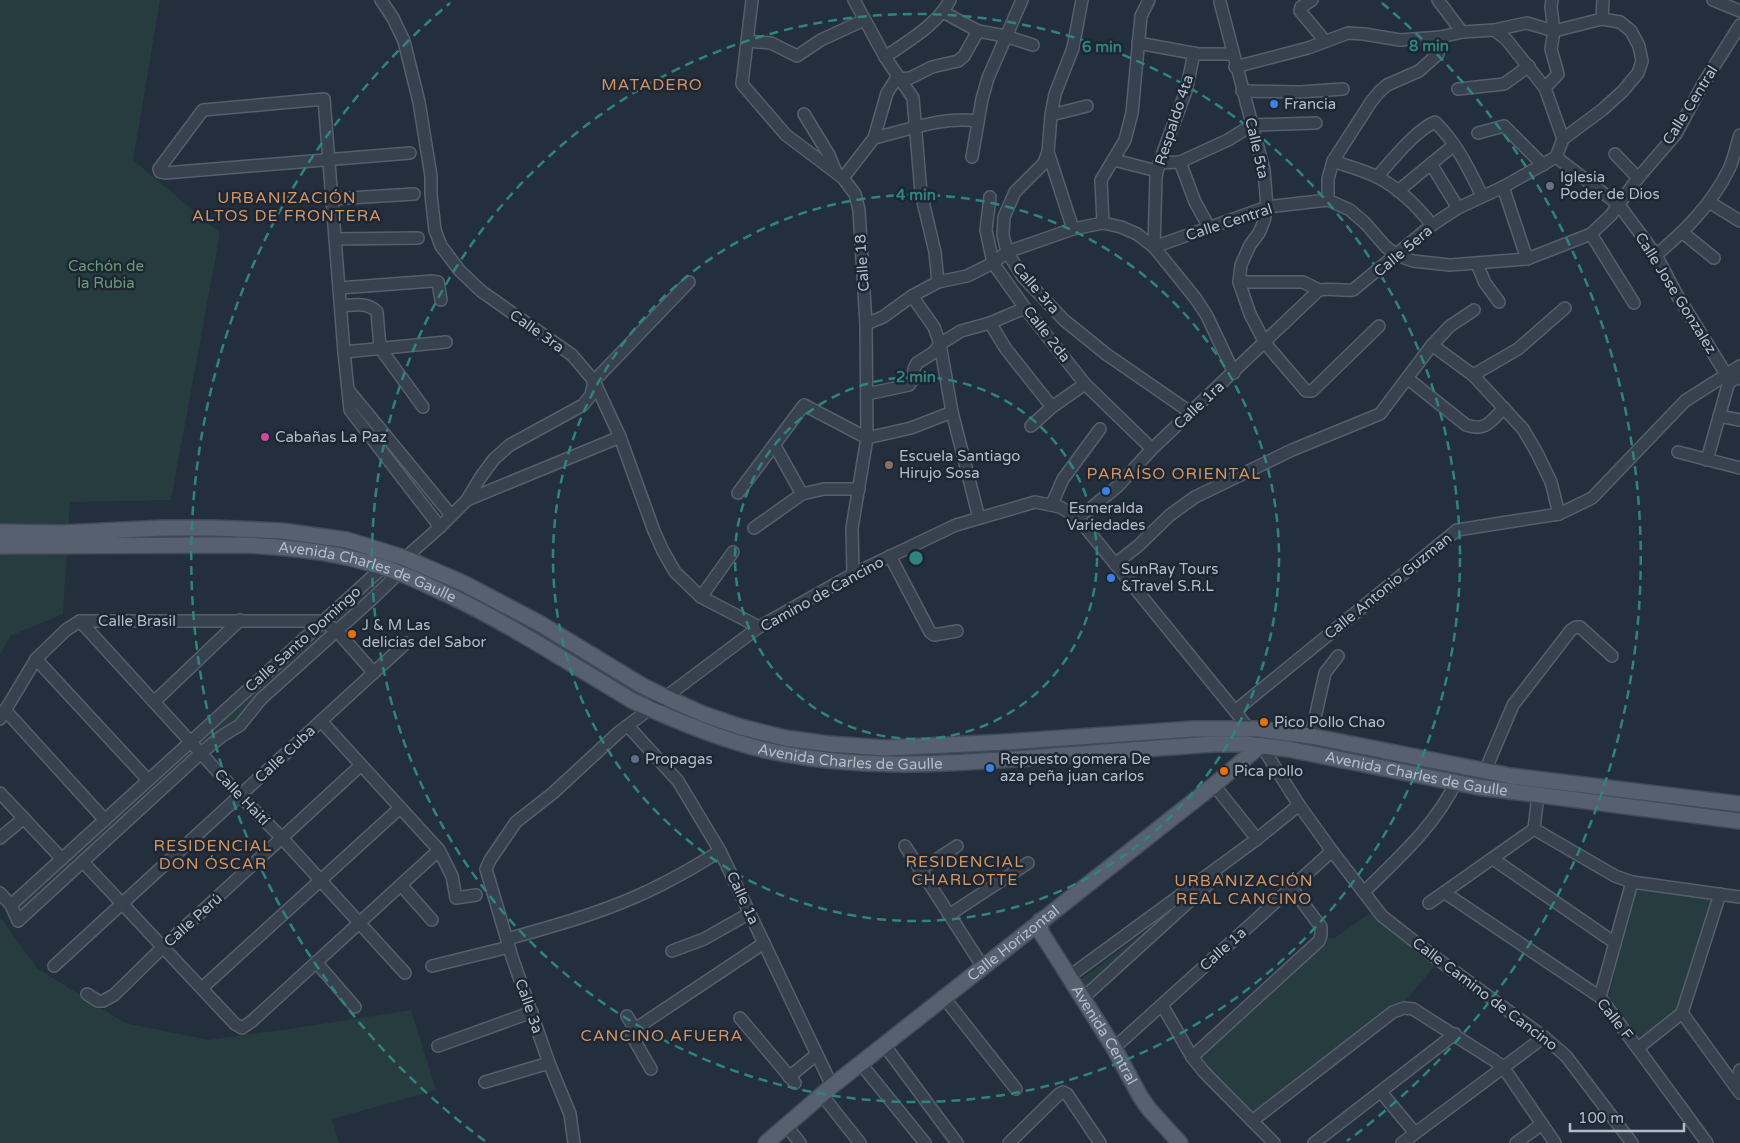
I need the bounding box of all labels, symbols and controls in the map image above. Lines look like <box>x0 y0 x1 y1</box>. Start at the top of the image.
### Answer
text: 8 min <box>1409 37 1449 55</box>
text: 6 min <box>1082 38 1122 56</box>
street label: Calle Central <box>1659 62 1721 148</box>
street label: Respaldo 4ta <box>1151 72 1197 168</box>
district label: MATADERO <box>601 75 703 95</box>
place label: Francia <box>1284 95 1336 113</box>
marker: Francia <box>1268 98 1280 110</box>
street label: Calle 5ta <box>1241 116 1273 180</box>
place label: Iglesia Poder de Dios <box>1560 168 1660 203</box>
marker: Iglesia Poder de Dios <box>1544 180 1556 192</box>
text: 4 min <box>896 186 936 204</box>
district label: URBANIZACIÓN ALTOS DE FRONTERA <box>192 188 382 226</box>
street label: Calle Central <box>1183 200 1275 244</box>
street label: Calle 5era <box>1370 221 1436 281</box>
street label: Calle Jose Gonzalez <box>1631 229 1721 357</box>
street label: Calle 18 <box>851 234 873 292</box>
park label: Cachón de la Rubia <box>68 257 144 292</box>
street label: Calle 3ra <box>1009 259 1063 317</box>
street label: Calle 2da <box>1020 302 1074 366</box>
street label: Calle 3ra <box>506 306 568 356</box>
text: 2 min <box>896 368 936 386</box>
street label: Calle 1ra <box>1170 377 1228 433</box>
place label: Cabañas La Paz <box>275 428 387 446</box>
marker: Cabañas La Paz <box>259 431 271 443</box>
place label: Escuela Santiago Hirujo Sosa <box>899 447 1020 482</box>
marker: Escuela Santiago Hirujo Sosa <box>883 459 895 471</box>
district label: PARAÍSO ORIENTAL <box>1087 464 1261 484</box>
marker: Esmeralda Variedades <box>1100 485 1112 497</box>
place label: Esmeralda Variedades <box>1066 499 1146 534</box>
street label: Calle Antonio Guzman <box>1321 529 1455 643</box>
street label: Avenida Charles de Gaulle <box>277 538 459 606</box>
centre of rings <box>907 549 925 567</box>
street label: Camino de Cancino <box>757 553 887 635</box>
place label: SunRay Tours &Travel S.R.L <box>1121 560 1218 595</box>
marker: SunRay Tours &Travel S.R.L <box>1105 572 1117 584</box>
street label: Calle Santo Domingo <box>241 582 365 696</box>
street label: Calle Brasil <box>98 612 176 630</box>
place label: J & M Las delicias del Sabor <box>362 616 487 651</box>
marker: J & M Las delicias del Sabor <box>346 628 358 640</box>
place label: Pico Pollo Chao <box>1274 713 1385 731</box>
marker: Pico Pollo Chao <box>1258 716 1270 728</box>
street label: Calle Cuba <box>251 721 319 787</box>
street label: Avenida Charles de Gaulle <box>756 740 943 773</box>
street label: Avenida Charles de Gaulle <box>1323 748 1509 800</box>
place label: Propagas <box>645 750 713 768</box>
place label: Repuesto gomera De aza peña juan carlos <box>1000 750 1150 785</box>
marker: Propagas <box>629 753 641 765</box>
marker: Repuesto gomera De aza peña juan carlos <box>984 762 996 774</box>
place label: Pica pollo <box>1234 762 1303 780</box>
street label: Calle Haití <box>211 765 274 829</box>
marker: Pica pollo <box>1218 765 1230 777</box>
district label: RESIDENCIAL DON ÓSCAR <box>154 836 272 874</box>
district label: RESIDENCIAL CHARLOTTE <box>906 852 1024 890</box>
street label: Calle 1a <box>723 869 763 927</box>
district label: URBANIZACIÓN REAL CANCINO <box>1174 871 1314 909</box>
street label: Calle Perú <box>160 889 226 951</box>
street label: Calle Horizontal <box>964 901 1063 985</box>
street label: Calle 1a <box>1196 923 1250 975</box>
street label: Calle Camino de Cancino <box>1409 934 1561 1054</box>
street label: Calle 3a <box>511 976 547 1036</box>
street label: Avenida Central <box>1068 982 1141 1088</box>
street label: Calle F <box>1593 995 1637 1043</box>
district label: CANCINO AFUERA <box>581 1026 743 1046</box>
scale bar <box>1570 1100 1684 1132</box>
text: 100 m <box>1578 1109 1624 1127</box>

